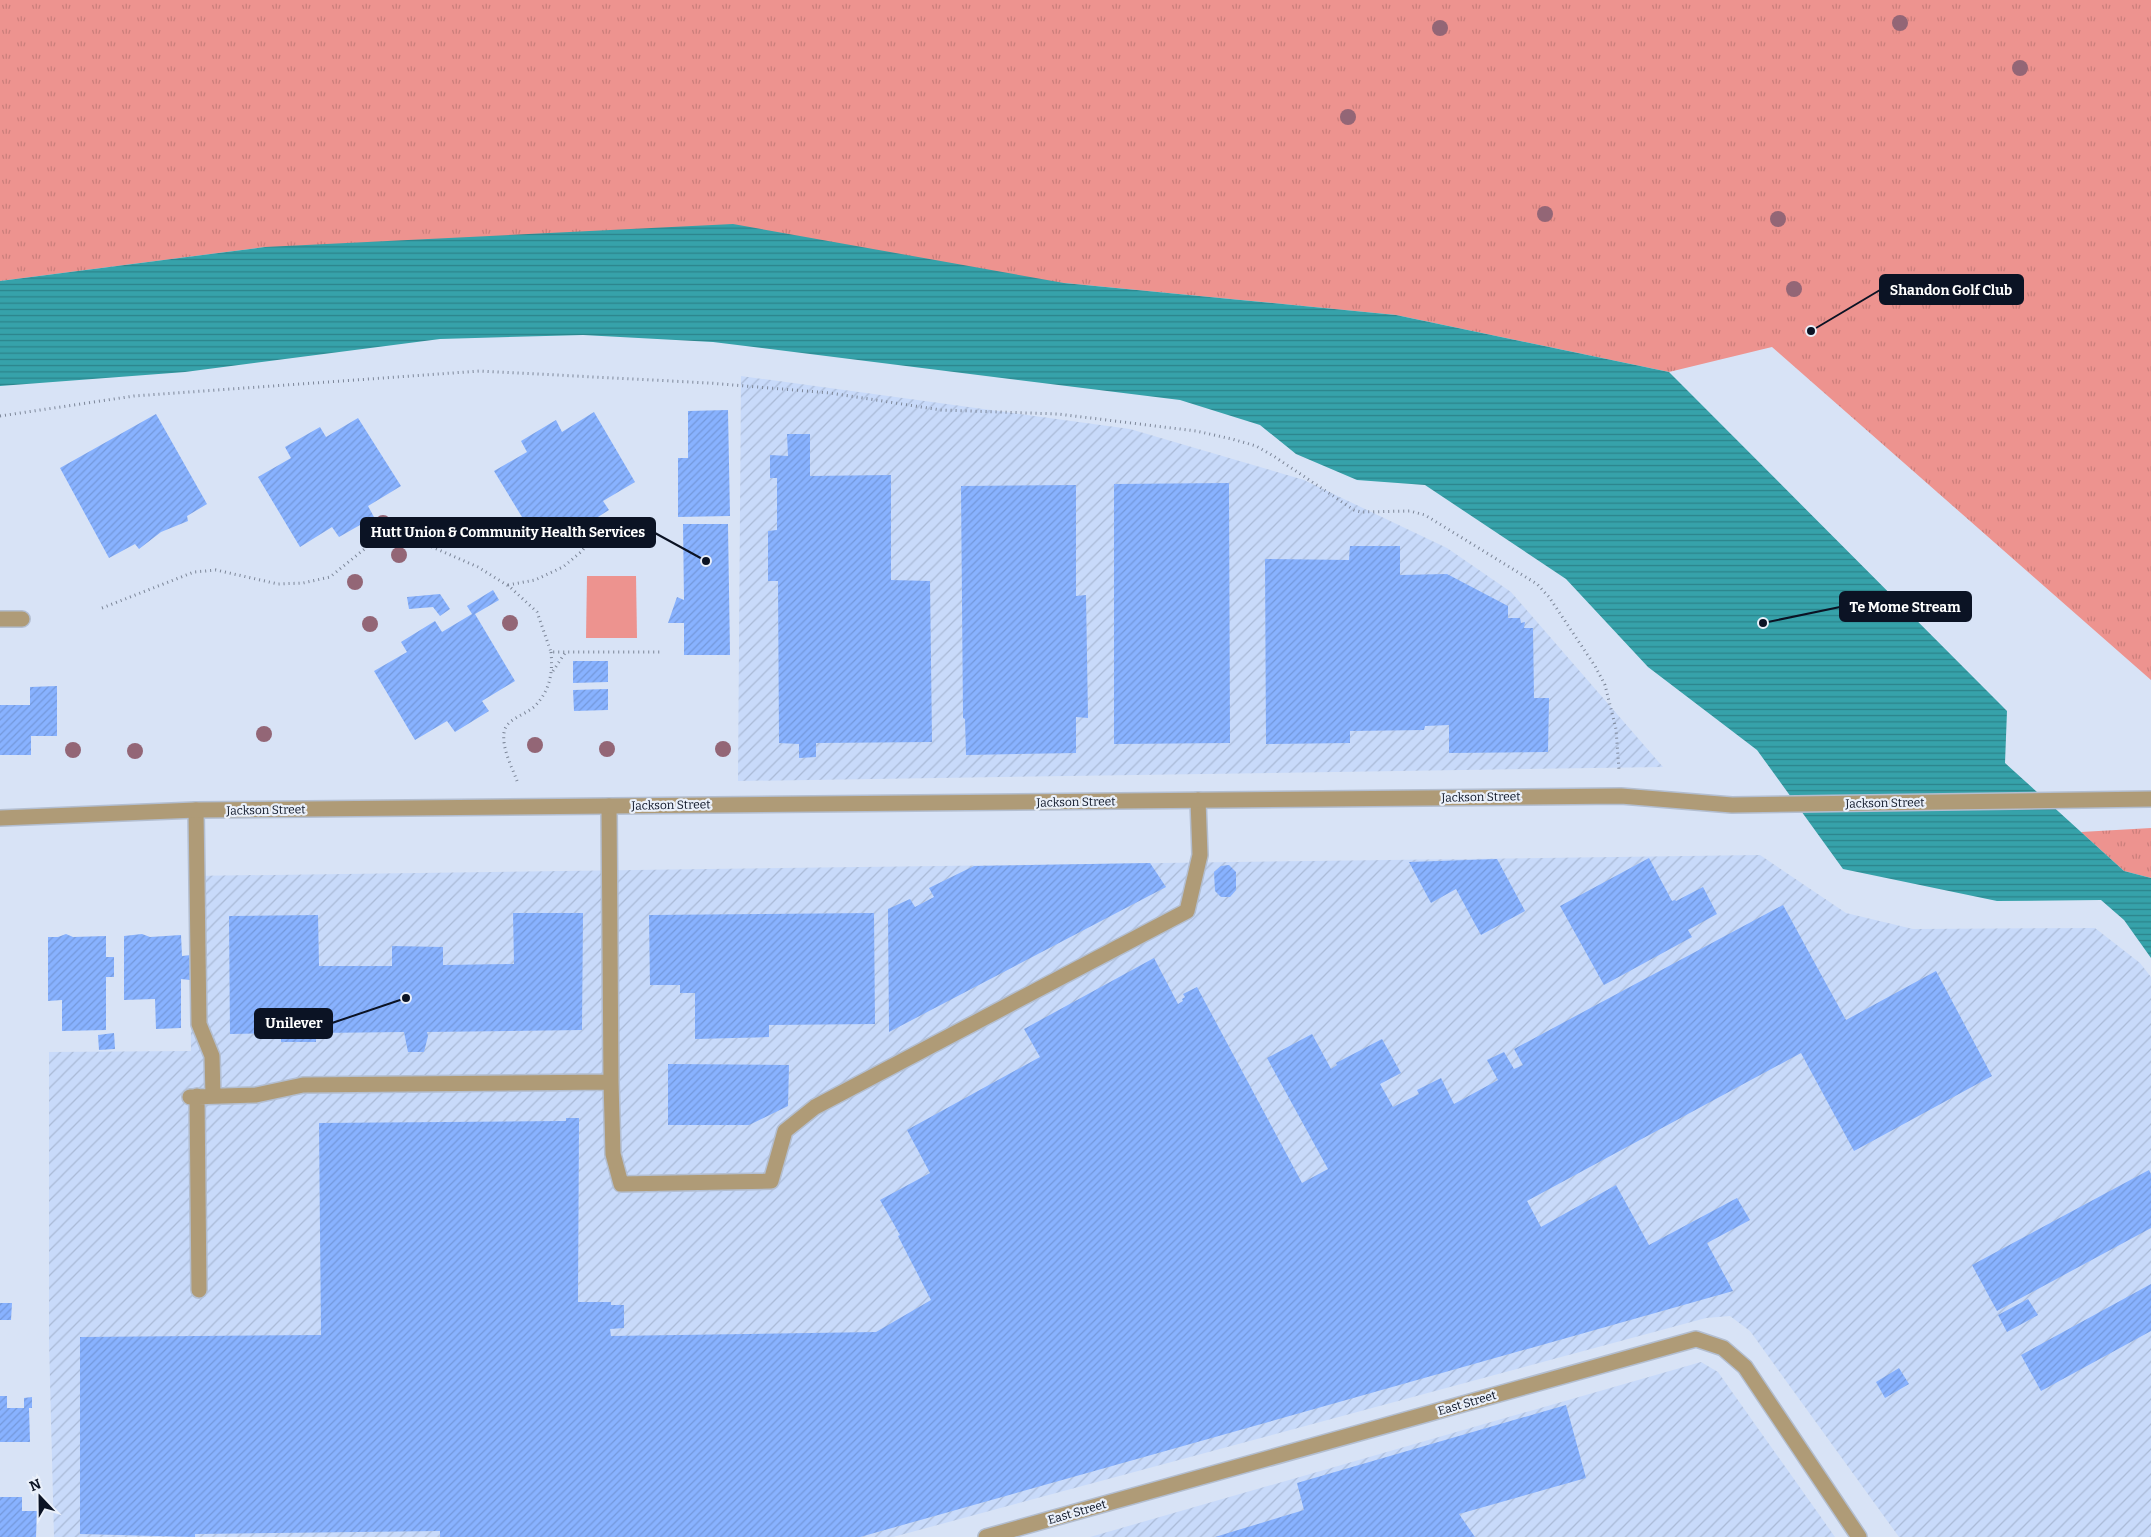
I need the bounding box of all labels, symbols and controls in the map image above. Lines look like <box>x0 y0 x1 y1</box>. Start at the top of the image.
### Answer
callout: Shandon Golf Club <box>1880 275 2023 304</box>
text: Shandon Golf Club <box>1890 282 2012 299</box>
callout: Hutt Union & Community Health Services <box>361 518 655 547</box>
text: Hutt Union & Community Health Services <box>371 524 645 541</box>
callout: Te Mome Stream <box>1840 592 1971 621</box>
text: Te Mome Stream <box>1849 599 1961 616</box>
street label: Jackson Street <box>1440 789 1521 805</box>
street label: Jackson Street <box>1035 794 1116 810</box>
street label: Jackson Street <box>1844 795 1925 811</box>
street label: Jackson Street <box>630 797 711 813</box>
street label: Jackson Street <box>225 802 306 818</box>
callout: Unilever <box>255 1009 332 1038</box>
text: Unilever <box>265 1015 323 1032</box>
street label: East Street <box>1436 1388 1498 1418</box>
north arrow <box>15 1472 65 1522</box>
text: N <box>27 1475 44 1495</box>
street label: East Street <box>1046 1497 1108 1527</box>

